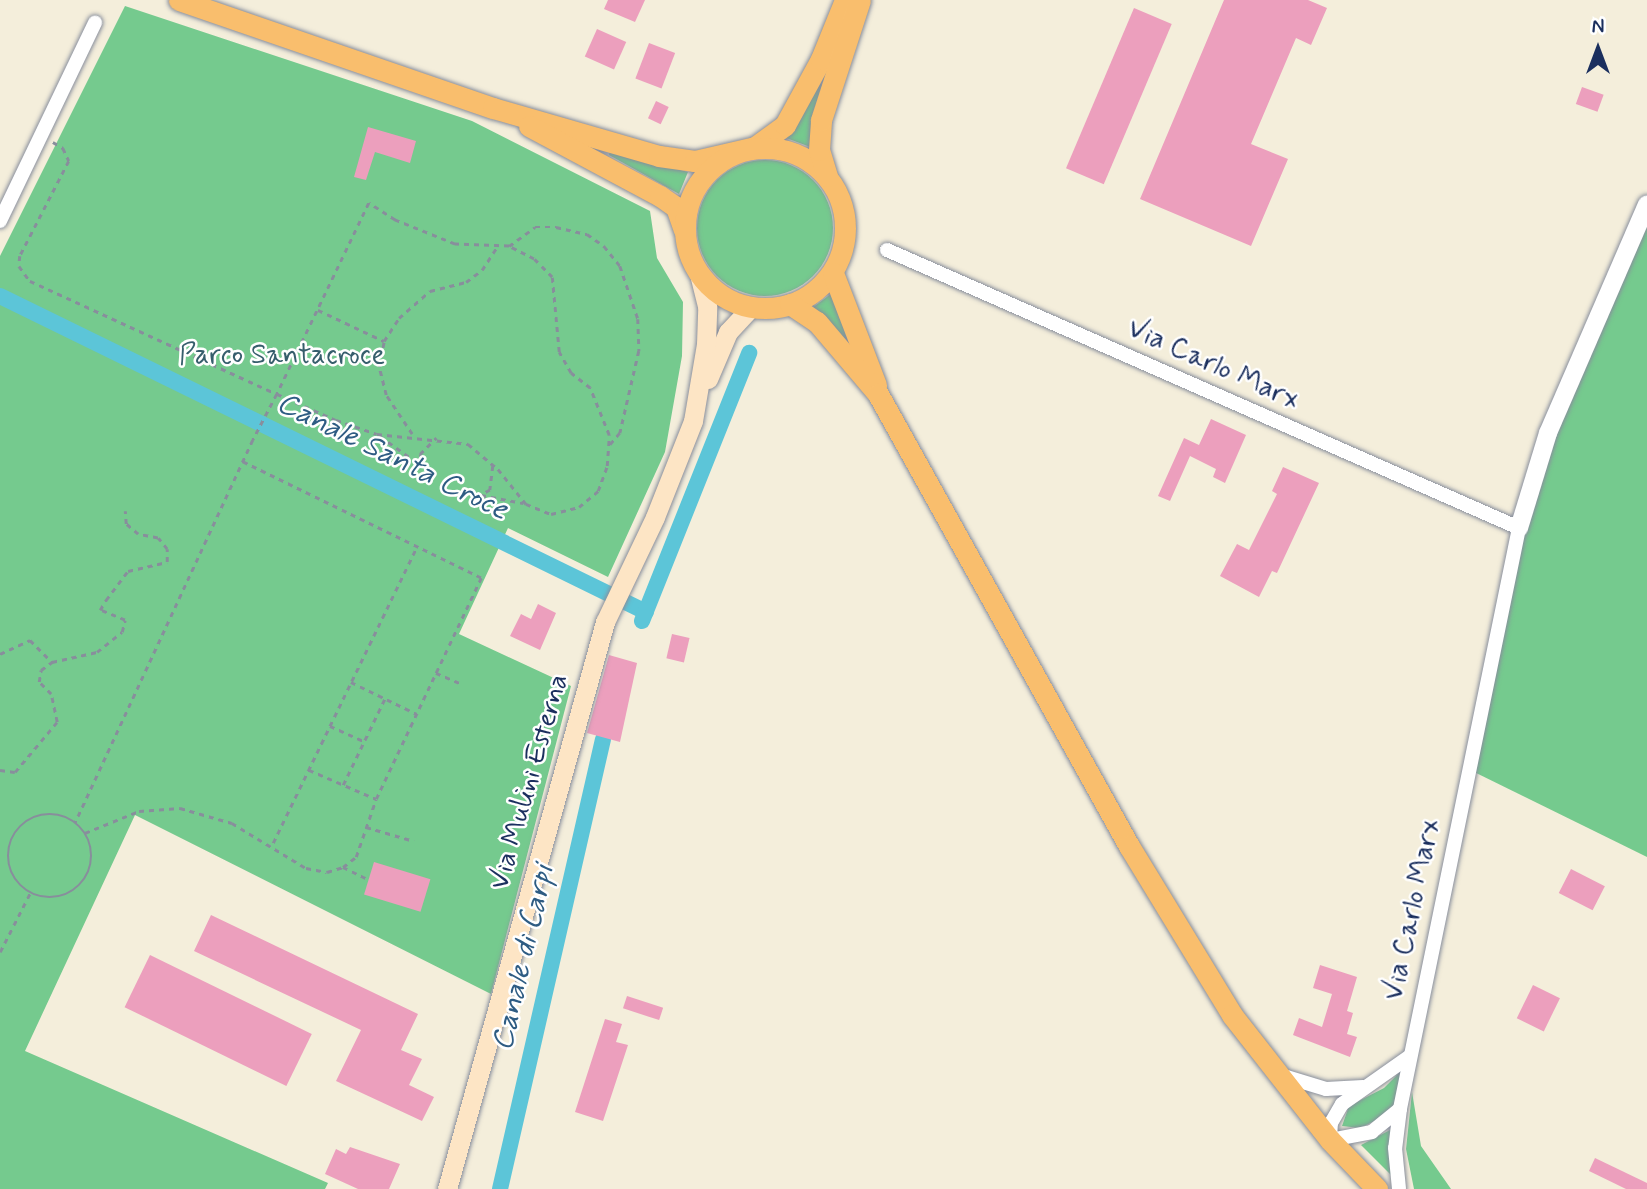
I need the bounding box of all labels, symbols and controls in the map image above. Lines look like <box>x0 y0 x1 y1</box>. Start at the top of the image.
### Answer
north arrow <box>1563 14 1633 84</box>
text: N <box>1592 15 1604 40</box>
street label: Via Carlo Marx <box>1123 313 1303 417</box>
park label: Parco Santacroce <box>181 339 383 373</box>
water label: Canale Santa Croce <box>270 385 514 529</box>
street label: Via Mulini Esterna <box>484 673 576 891</box>
street label: Via Carlo Marx <box>1378 817 1448 1003</box>
water label: Canale di Carpi <box>485 860 563 1056</box>

